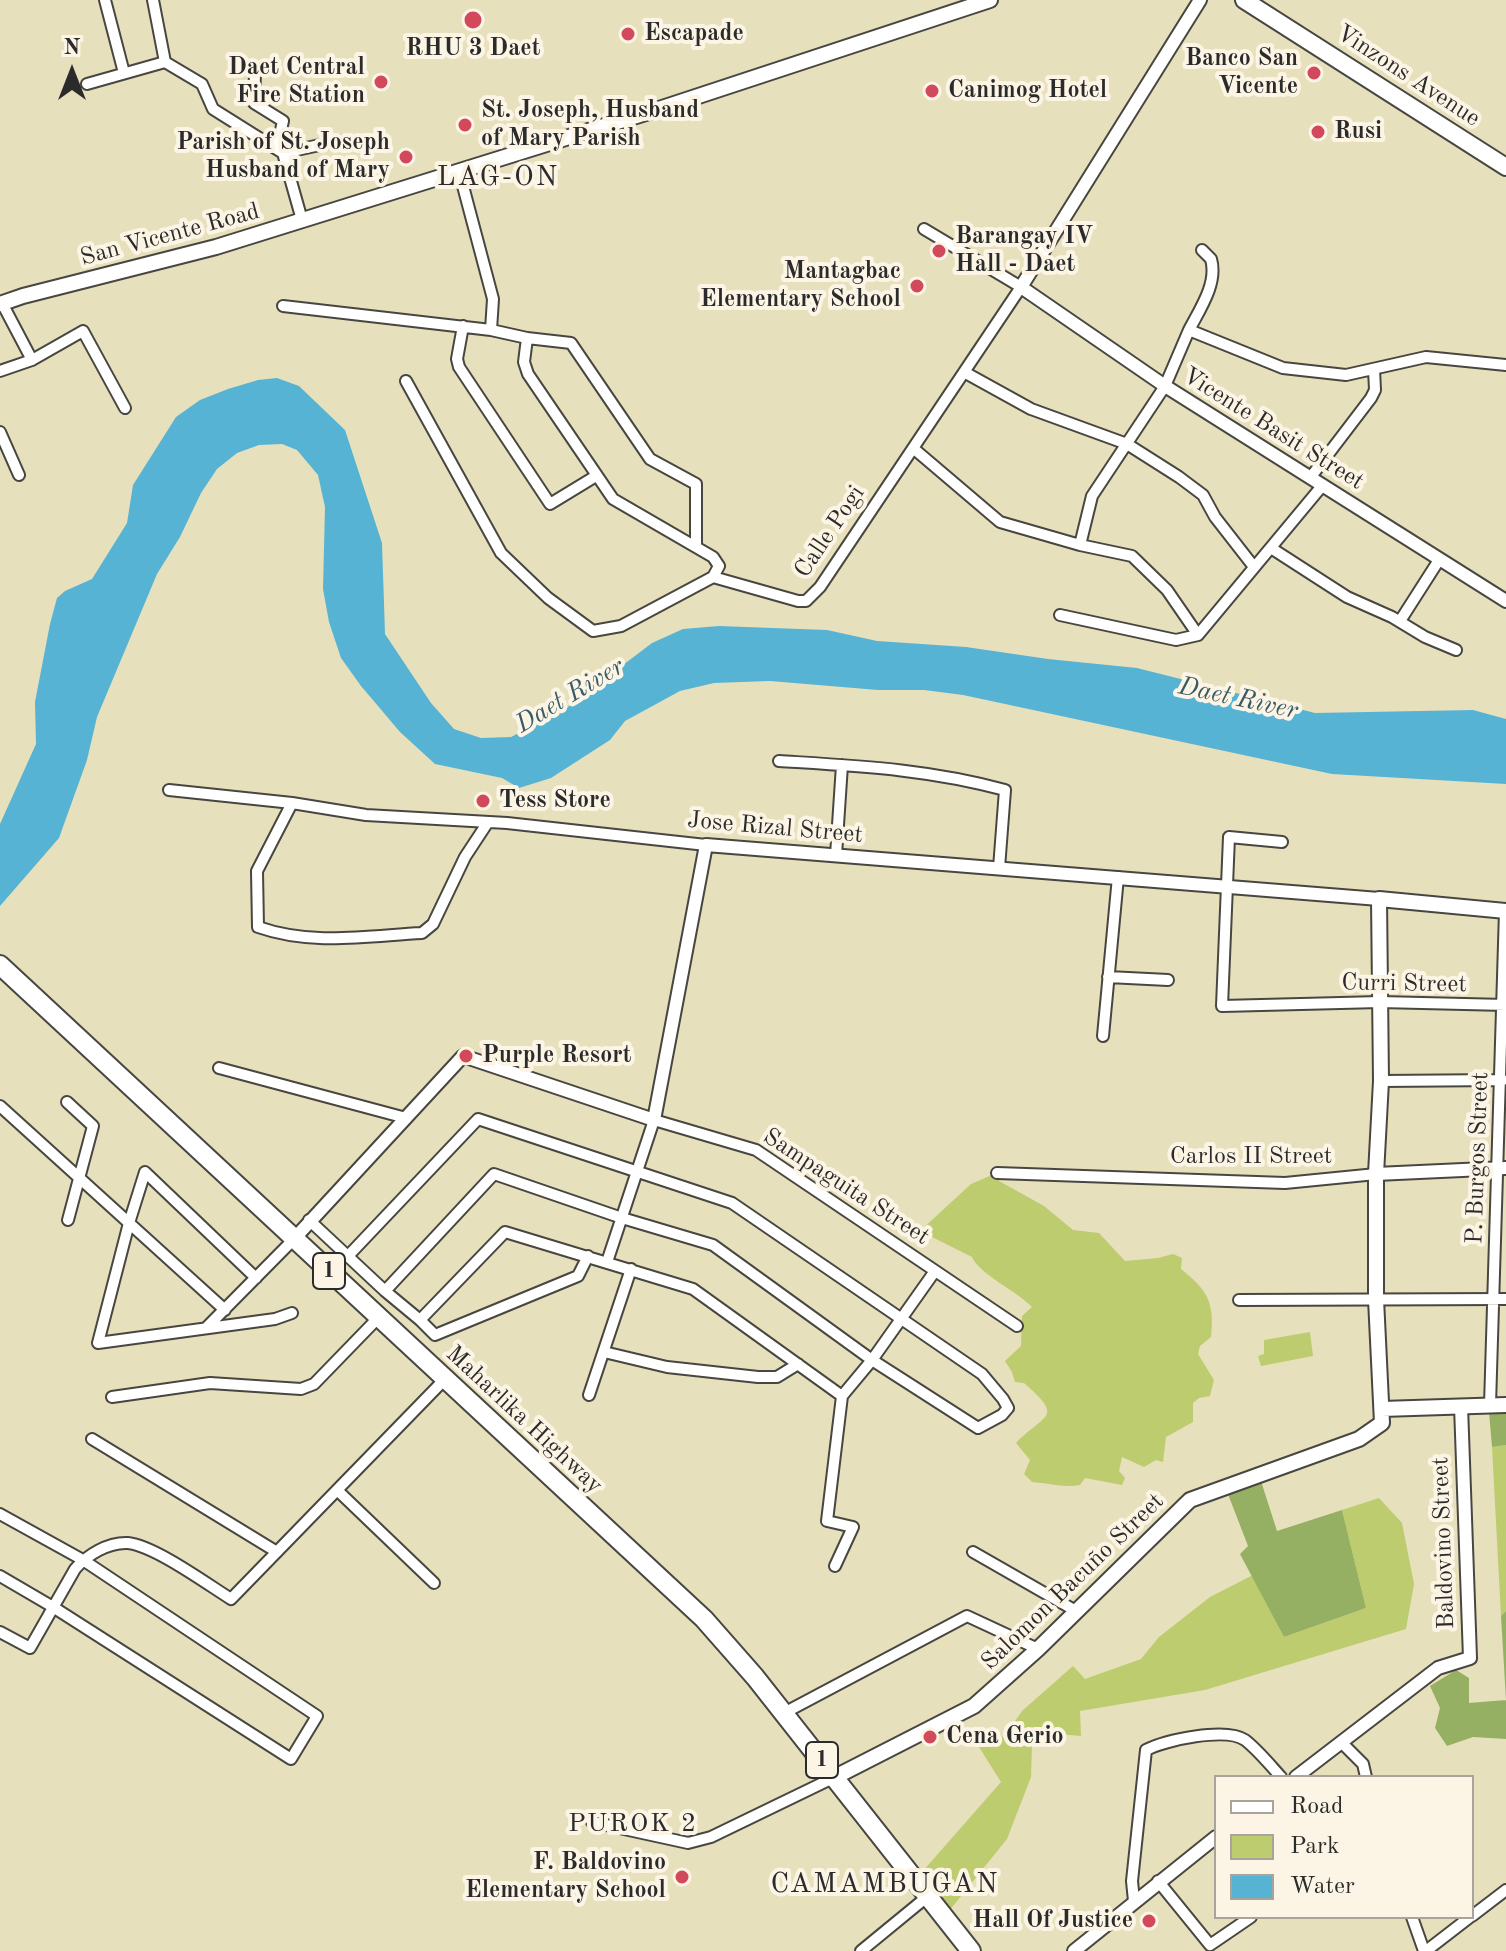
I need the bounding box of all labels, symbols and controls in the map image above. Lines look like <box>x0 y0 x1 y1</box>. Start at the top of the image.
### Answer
marker: RHU 3 Daet <box>462 9 484 31</box>
street label: Vinzons Avenue <box>1331 19 1485 133</box>
place label: Escapade <box>644 20 744 48</box>
marker: Escapade <box>619 25 637 43</box>
north arrow <box>32 32 112 112</box>
place label: RHU 3 Daet <box>406 35 540 63</box>
text: N <box>64 37 80 59</box>
place label: Banco San Vicente <box>1185 45 1298 101</box>
place label: Daet Central Fire Station <box>228 54 365 110</box>
marker: Banco San Vicente <box>1305 64 1323 82</box>
marker: Daet Central Fire Station <box>372 73 390 91</box>
place label: Canimog Hotel <box>948 77 1107 105</box>
marker: Canimog Hotel <box>923 82 941 100</box>
place label: St. Joseph, Husband of Mary Parish <box>481 97 699 153</box>
marker: St. Joseph, Husband of Mary Parish <box>456 116 474 134</box>
place label: Rusi <box>1334 118 1382 146</box>
marker: Rusi <box>1309 123 1327 141</box>
place label: Parish of St. Joseph Husband of Mary <box>177 129 390 185</box>
marker: Parish of St. Joseph Husband of Mary <box>397 148 415 166</box>
district label: LAG-ON <box>437 161 559 195</box>
street label: San Vicente Road <box>77 197 263 273</box>
place label: Barangay IV Hall - Daet <box>955 223 1093 279</box>
marker: Barangay IV Hall - Daet <box>930 242 948 260</box>
place label: Mantagbac Elementary School <box>700 258 901 314</box>
marker: Mantagbac Elementary School <box>908 277 926 295</box>
street label: Vicente Basit Street <box>1177 362 1369 496</box>
street label: Calle Pogi <box>789 480 871 584</box>
water label: Daet River <box>510 651 630 741</box>
water label: Daet River <box>1175 671 1301 727</box>
place label: Tess Store <box>499 787 611 815</box>
marker: Tess Store <box>474 792 492 810</box>
street label: Jose Rizal Street <box>686 806 864 850</box>
street label: Curri Street <box>1341 969 1467 999</box>
place label: Purple Resort <box>482 1042 631 1070</box>
marker: Purple Resort <box>457 1047 475 1065</box>
street label: P. Burgos Street <box>1461 1071 1495 1245</box>
street label: Sampaguita Street <box>757 1122 935 1252</box>
street label: Carlos II Street <box>1170 1143 1332 1171</box>
road number: 1 <box>313 1253 345 1289</box>
street label: Maharlika Highway <box>440 1340 608 1500</box>
street label: Baldovino Street <box>1427 1456 1461 1630</box>
street label: Salomon Bacuño Street <box>976 1487 1170 1677</box>
place label: Cena Gerio <box>946 1723 1064 1751</box>
marker: Cena Gerio <box>921 1728 939 1746</box>
road number: 1 <box>806 1742 838 1778</box>
legend <box>1214 1775 1474 1919</box>
text: Road <box>1290 1795 1343 1819</box>
district label: PUROK 2 <box>568 1808 698 1840</box>
text: Park <box>1290 1835 1339 1859</box>
place label: F. Baldovino Elementary School <box>465 1849 666 1905</box>
marker: F. Baldovino Elementary School <box>673 1868 691 1886</box>
district label: CAMAMBUGAN <box>771 1868 999 1902</box>
text: Water <box>1290 1875 1355 1899</box>
place label: Hall Of Justice <box>972 1907 1133 1935</box>
marker: Hall Of Justice <box>1140 1912 1158 1930</box>

